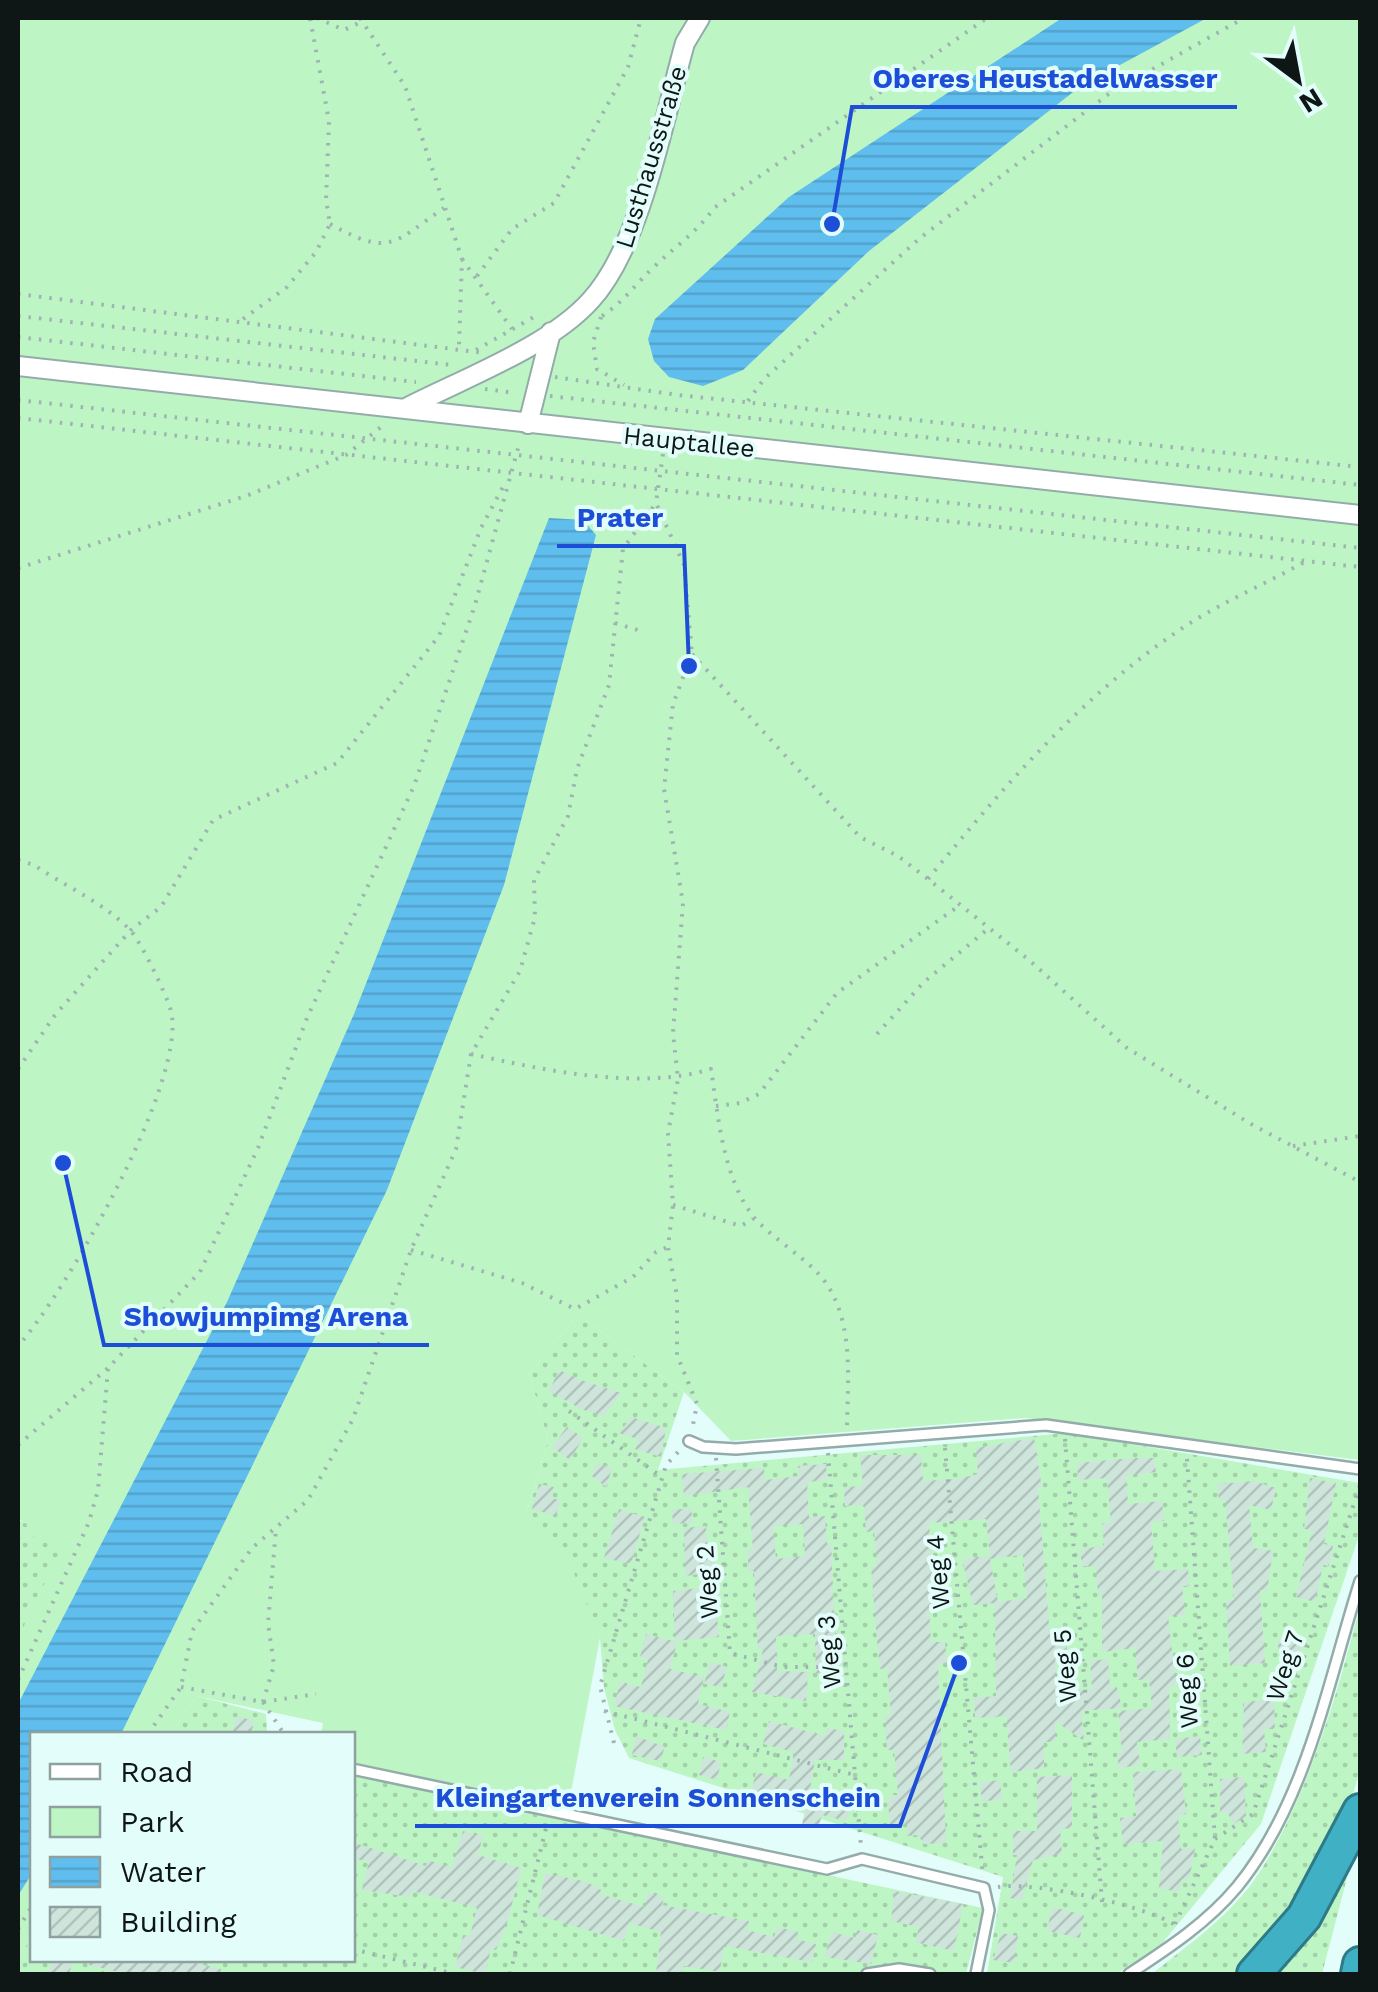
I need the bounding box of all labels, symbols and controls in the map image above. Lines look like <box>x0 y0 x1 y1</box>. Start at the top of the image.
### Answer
north arrow <box>1248 30 1348 130</box>
callout: Oberes Heustadelwasser <box>852 49 1237 107</box>
street label: Lusthausstraße <box>609 62 693 252</box>
text: Oberes Heustadelwasser <box>873 62 1217 95</box>
text: N <box>1293 81 1329 120</box>
street label: Hauptallee <box>622 421 756 463</box>
callout: Prater <box>557 488 684 546</box>
text: Prater <box>577 501 663 534</box>
callout: Showjumpimg Arena <box>104 1287 429 1345</box>
text: Showjumpimg Arena <box>124 1300 409 1333</box>
street label: Weg 4 <box>920 1534 956 1610</box>
street label: Weg 2 <box>690 1544 724 1620</box>
street label: Weg 3 <box>811 1614 847 1690</box>
street label: Weg 7 <box>1260 1627 1310 1705</box>
street label: Weg 5 <box>1047 1628 1083 1704</box>
street label: Weg 6 <box>1170 1653 1204 1729</box>
legend <box>30 1732 355 1962</box>
text: Road <box>120 1754 193 1789</box>
callout: Kleingartenverein Sonnenschein <box>415 1768 900 1826</box>
text: Kleingartenverein Sonnenschein <box>435 1781 881 1814</box>
text: Park <box>120 1804 185 1839</box>
text: Water <box>120 1854 206 1889</box>
text: Building <box>120 1904 237 1939</box>

